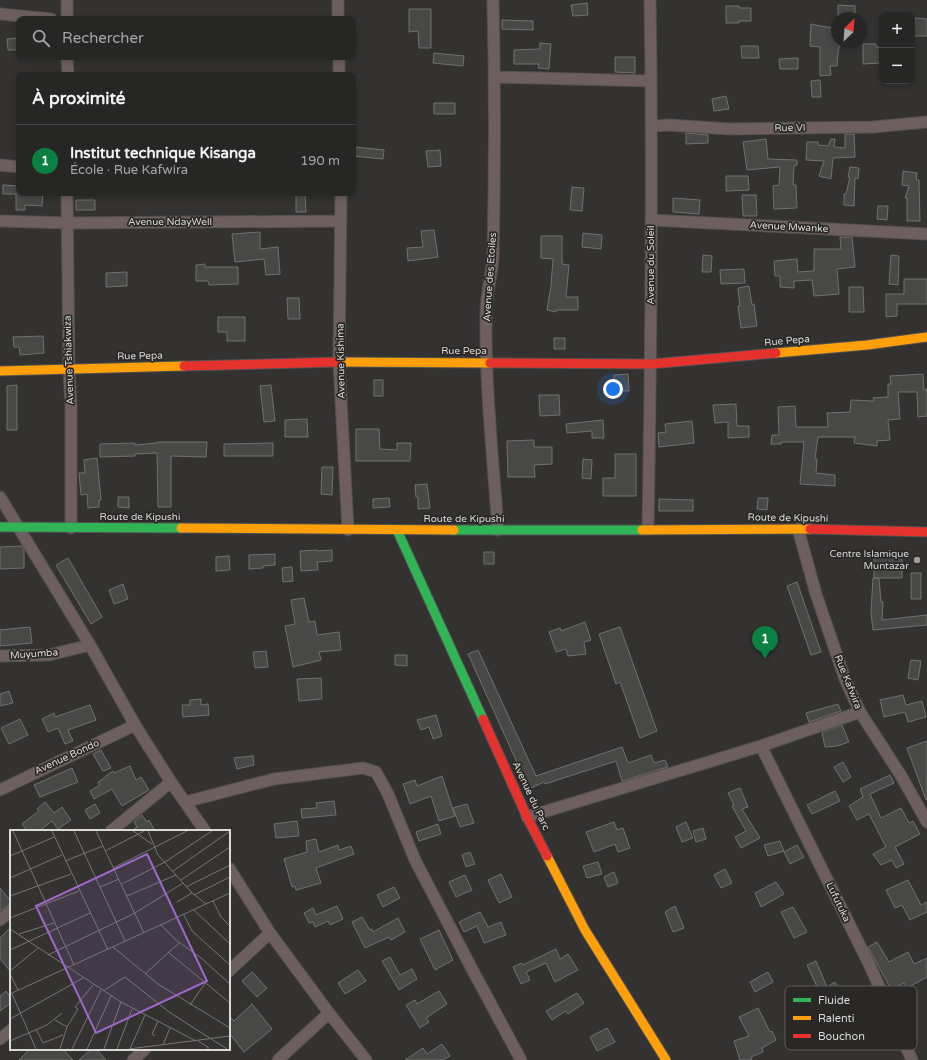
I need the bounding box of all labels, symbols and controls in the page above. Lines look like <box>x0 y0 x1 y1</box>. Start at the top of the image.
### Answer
north arrow <box>831 12 867 48</box>
map controls <box>879 12 915 84</box>
button: + <box>879 12 915 48</box>
search box <box>16 16 356 60</box>
icon: search <box>30 27 52 49</box>
text: Rechercher <box>62 29 144 47</box>
button: − <box>879 48 915 84</box>
text: À proximité <box>32 88 125 109</box>
street label: Rue VI <box>774 122 806 134</box>
text: Institut technique Kisanga <box>70 144 256 162</box>
text: 1 <box>41 153 49 169</box>
text: 190 m <box>300 153 340 169</box>
text: École · Rue Kafwira <box>70 162 188 178</box>
street label: Avenue NdayWell <box>128 216 212 228</box>
street label: Avenue Mwanke <box>749 219 829 235</box>
street label: Avenue du Soleil <box>645 226 657 304</box>
street label: Avenue des Etoiles <box>481 232 499 322</box>
street label: Avenue Tshiakwiza <box>61 315 77 405</box>
street label: Avenue Kishima <box>334 323 348 399</box>
street label: Rue Pepa <box>764 333 810 349</box>
street label: Rue Pepa <box>441 345 487 357</box>
street label: Rue Pepa <box>117 350 163 362</box>
your location <box>603 379 623 399</box>
street label: Route de Kipushi <box>100 511 180 523</box>
street label: Route de Kipushi <box>747 511 829 525</box>
street label: Route de Kipushi <box>424 513 504 525</box>
place label: Centre Islamique Muntazar <box>829 548 909 572</box>
marker: Centre Islamique Muntazar <box>912 555 922 565</box>
pin: 1 <box>752 626 778 659</box>
street label: Muyumba <box>10 646 58 662</box>
street label: Rue Kafwira <box>832 653 864 711</box>
street label: Avenue Bondo <box>33 737 101 777</box>
street label: Avenue du Parc <box>510 760 552 832</box>
inset map <box>10 830 230 1050</box>
street label: Lufutuka <box>823 880 853 924</box>
legend <box>785 986 917 1050</box>
text: Fluide <box>818 994 850 1007</box>
text: Ralenti <box>818 1012 855 1025</box>
text: Bouchon <box>818 1030 865 1043</box>

